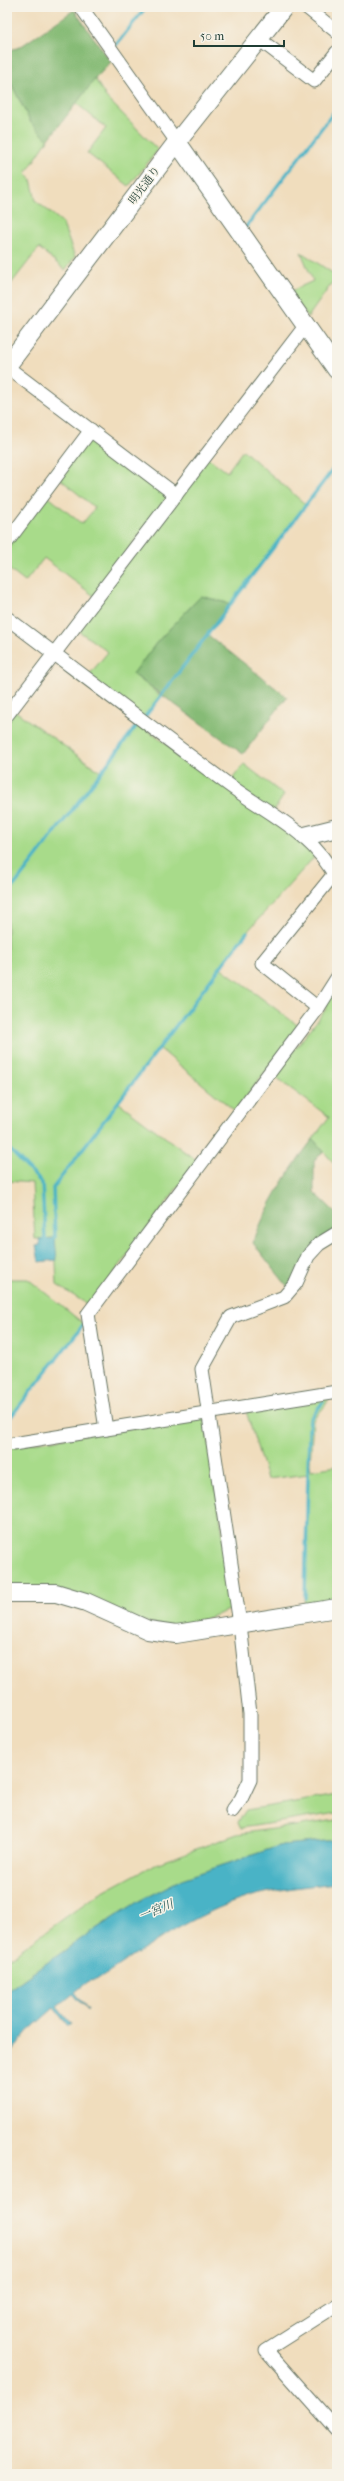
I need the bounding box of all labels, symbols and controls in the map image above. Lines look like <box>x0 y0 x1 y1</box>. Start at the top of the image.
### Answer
scale bar <box>194 22 284 48</box>
text: 50 m <box>200 29 224 43</box>
street label: 明光通り <box>126 164 163 207</box>
water label: 一宮川 <box>137 1896 177 1923</box>

